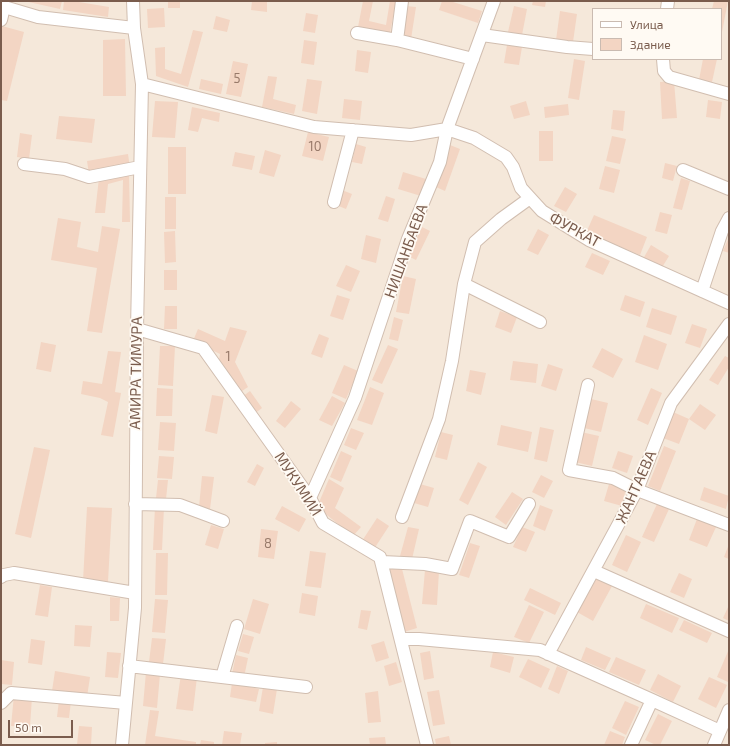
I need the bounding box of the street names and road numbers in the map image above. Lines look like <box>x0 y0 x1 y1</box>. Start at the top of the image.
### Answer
street label: НИШАНБАЕВА <box>381 201 431 301</box>
street label: ФУРКАТ <box>546 209 604 251</box>
street label: АМИРА ТИМУРА <box>126 316 146 430</box>
street label: ЖАНТАЕВА <box>612 448 660 526</box>
street label: МУКУМИЙ <box>271 449 325 519</box>

